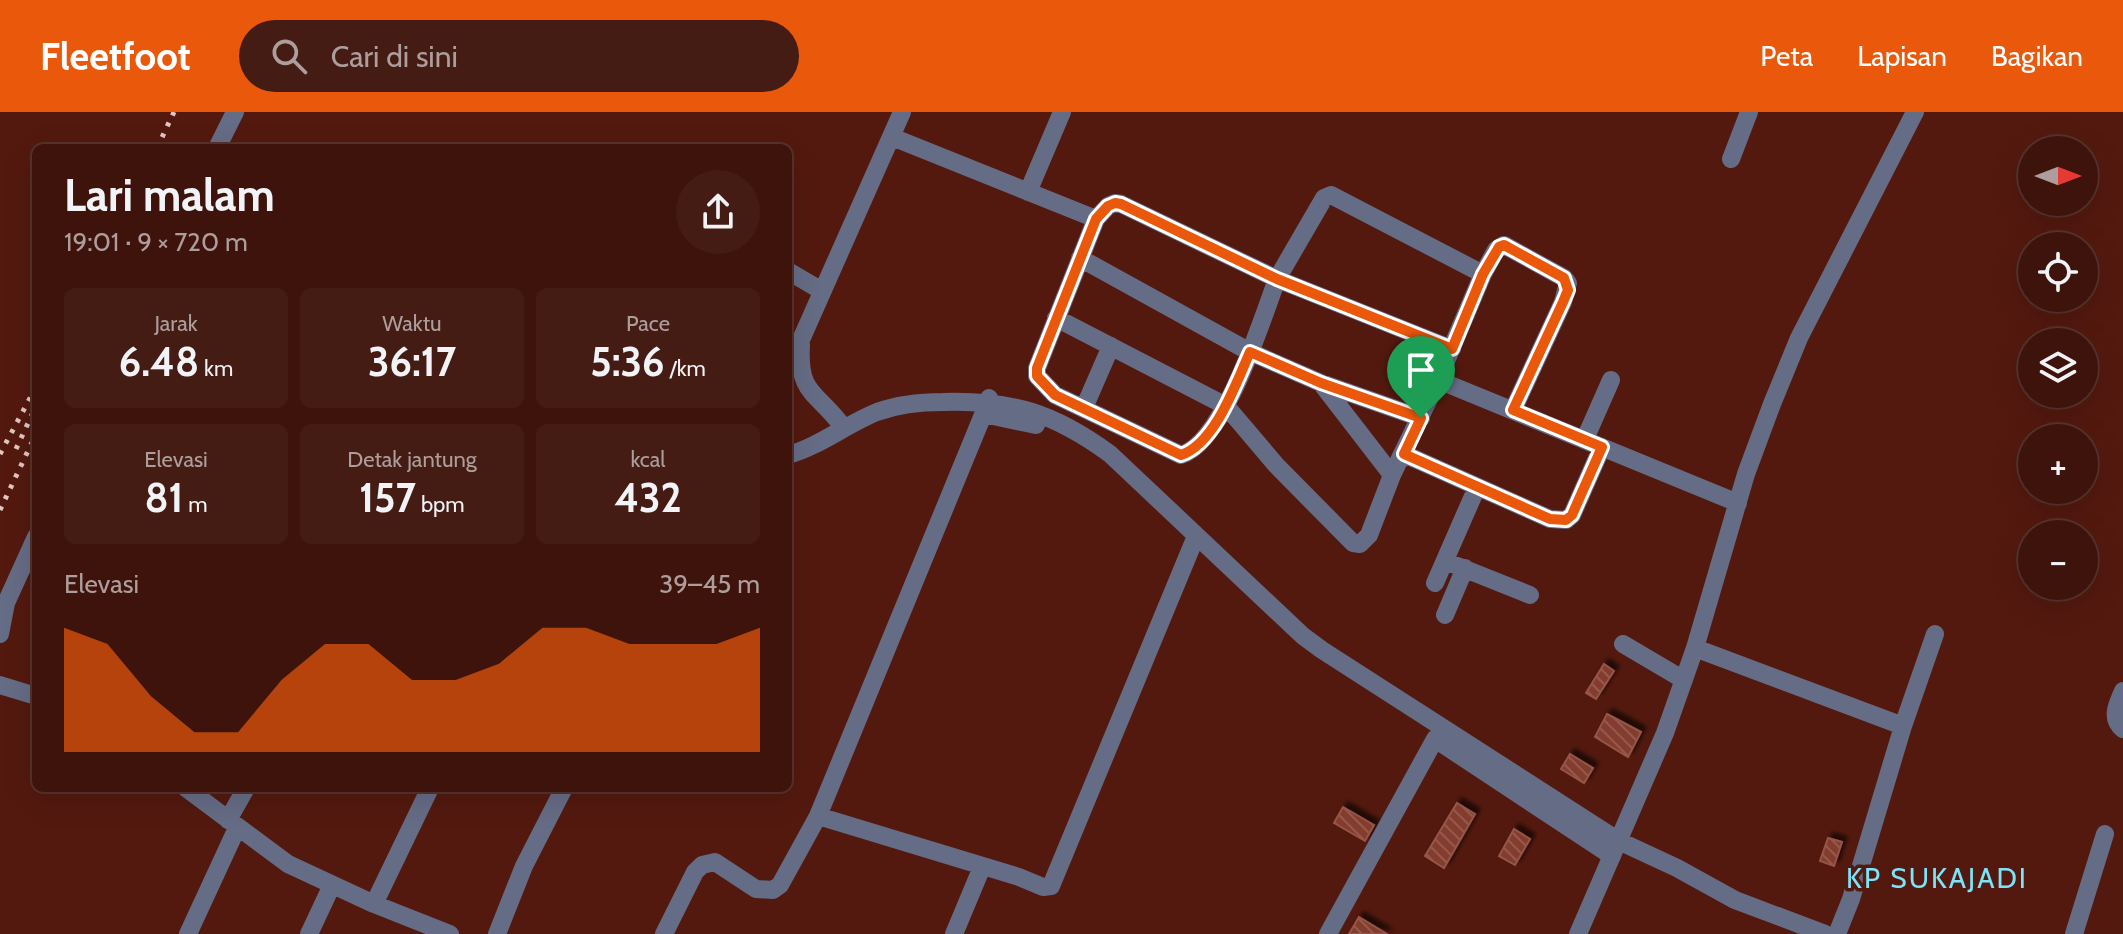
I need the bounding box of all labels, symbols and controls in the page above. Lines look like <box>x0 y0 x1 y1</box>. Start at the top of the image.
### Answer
search box <box>239 20 799 92</box>
text: Fleetfoot <box>40 33 191 80</box>
icon: search <box>267 34 311 78</box>
text: Cari di sini <box>331 38 458 75</box>
text: Peta <box>1760 39 1813 73</box>
text: Lapisan <box>1857 39 1947 73</box>
text: Bagikan <box>1991 39 2083 73</box>
north arrow <box>2018 136 2098 216</box>
map controls <box>2018 136 2098 600</box>
text: Lari malam <box>64 169 275 222</box>
button: share <box>676 170 760 254</box>
text: 19:01 · 9 × 720 m <box>64 226 248 258</box>
button: locate <box>2018 232 2098 312</box>
text: Jarak <box>154 310 198 337</box>
text: Waktu <box>382 310 442 337</box>
text: Pace <box>626 310 670 337</box>
button: layers <box>2018 328 2098 408</box>
pin <box>1387 336 1455 418</box>
text: 6.48 <box>119 337 199 386</box>
text: 36:17 <box>368 337 456 386</box>
text: 5:36 <box>590 337 665 386</box>
icon: arrive <box>1399 348 1443 392</box>
text: km <box>199 355 233 382</box>
text: /km <box>665 355 706 382</box>
button: + <box>2018 424 2098 504</box>
text: Elevasi <box>144 446 208 473</box>
text: Detak jantung <box>347 446 477 473</box>
text: kcal <box>630 446 666 473</box>
text: 81 <box>144 473 183 522</box>
text: 157 <box>359 473 416 522</box>
text: 432 <box>614 473 682 522</box>
text: m <box>183 491 208 518</box>
text: bpm <box>416 491 465 518</box>
button: − <box>2018 520 2098 600</box>
text: Elevasi <box>64 568 139 600</box>
text: 39–45 m <box>659 568 760 600</box>
district label: KP SUKAJADI <box>1846 861 2028 895</box>

